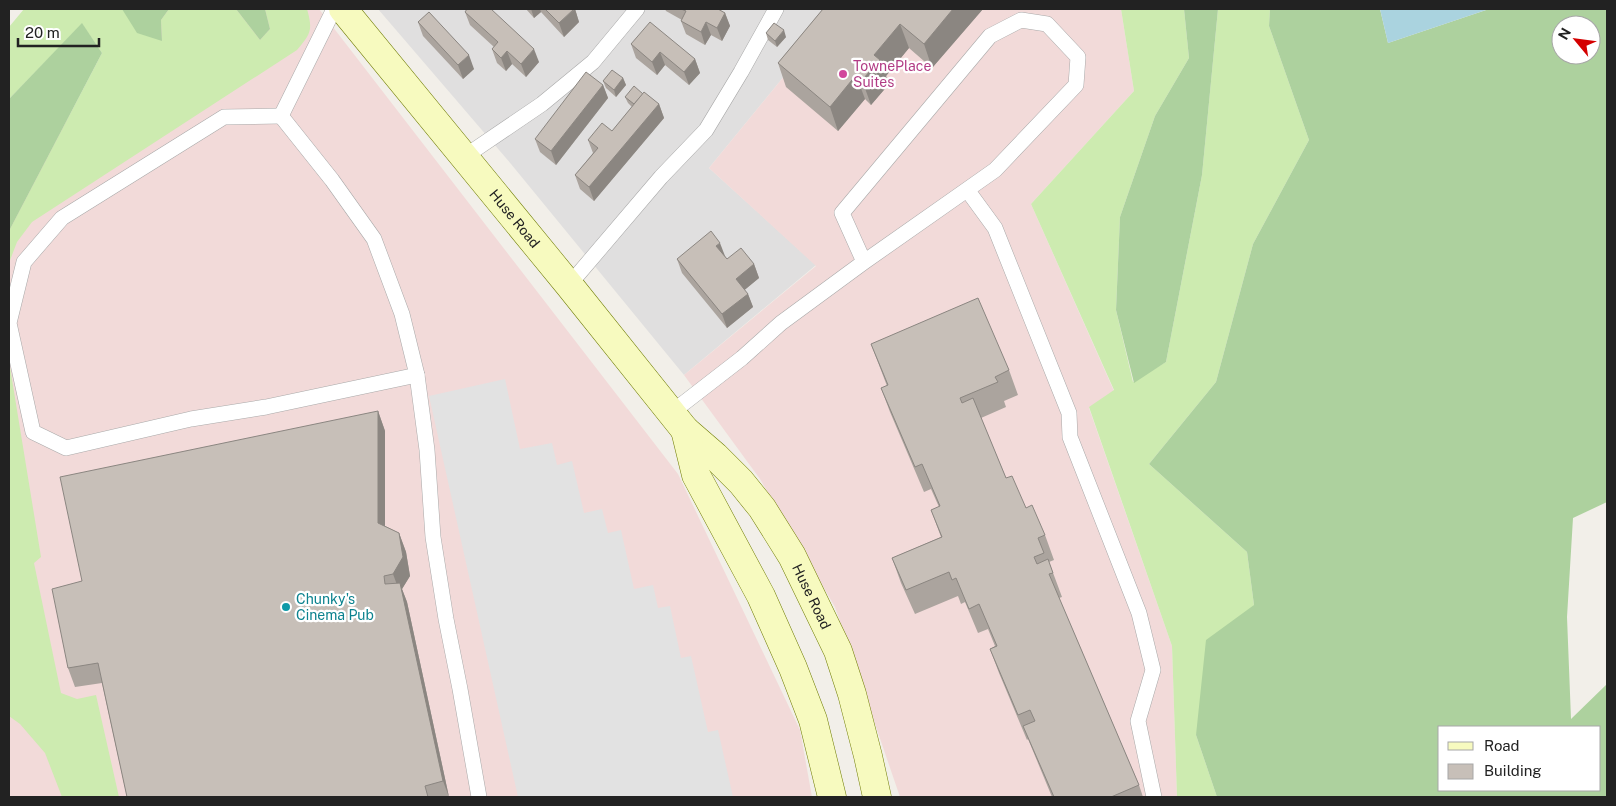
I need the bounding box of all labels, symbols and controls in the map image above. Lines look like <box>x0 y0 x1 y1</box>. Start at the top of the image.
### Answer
scale bar <box>18 15 99 47</box>
north arrow <box>1551 15 1601 65</box>
text: 20 m <box>25 24 60 41</box>
text: N <box>1555 25 1574 42</box>
place label: TownePlace Suites <box>853 58 931 90</box>
marker: TownePlace Suites <box>837 68 849 80</box>
street label: Huse Road <box>486 186 543 251</box>
street label: Huse Road <box>789 561 834 632</box>
place label: Chunky's Cinema Pub <box>296 591 374 623</box>
marker: Chunky's Cinema Pub <box>280 601 292 613</box>
legend <box>1438 726 1601 791</box>
text: Road <box>1484 737 1520 754</box>
text: Building <box>1484 762 1542 779</box>

